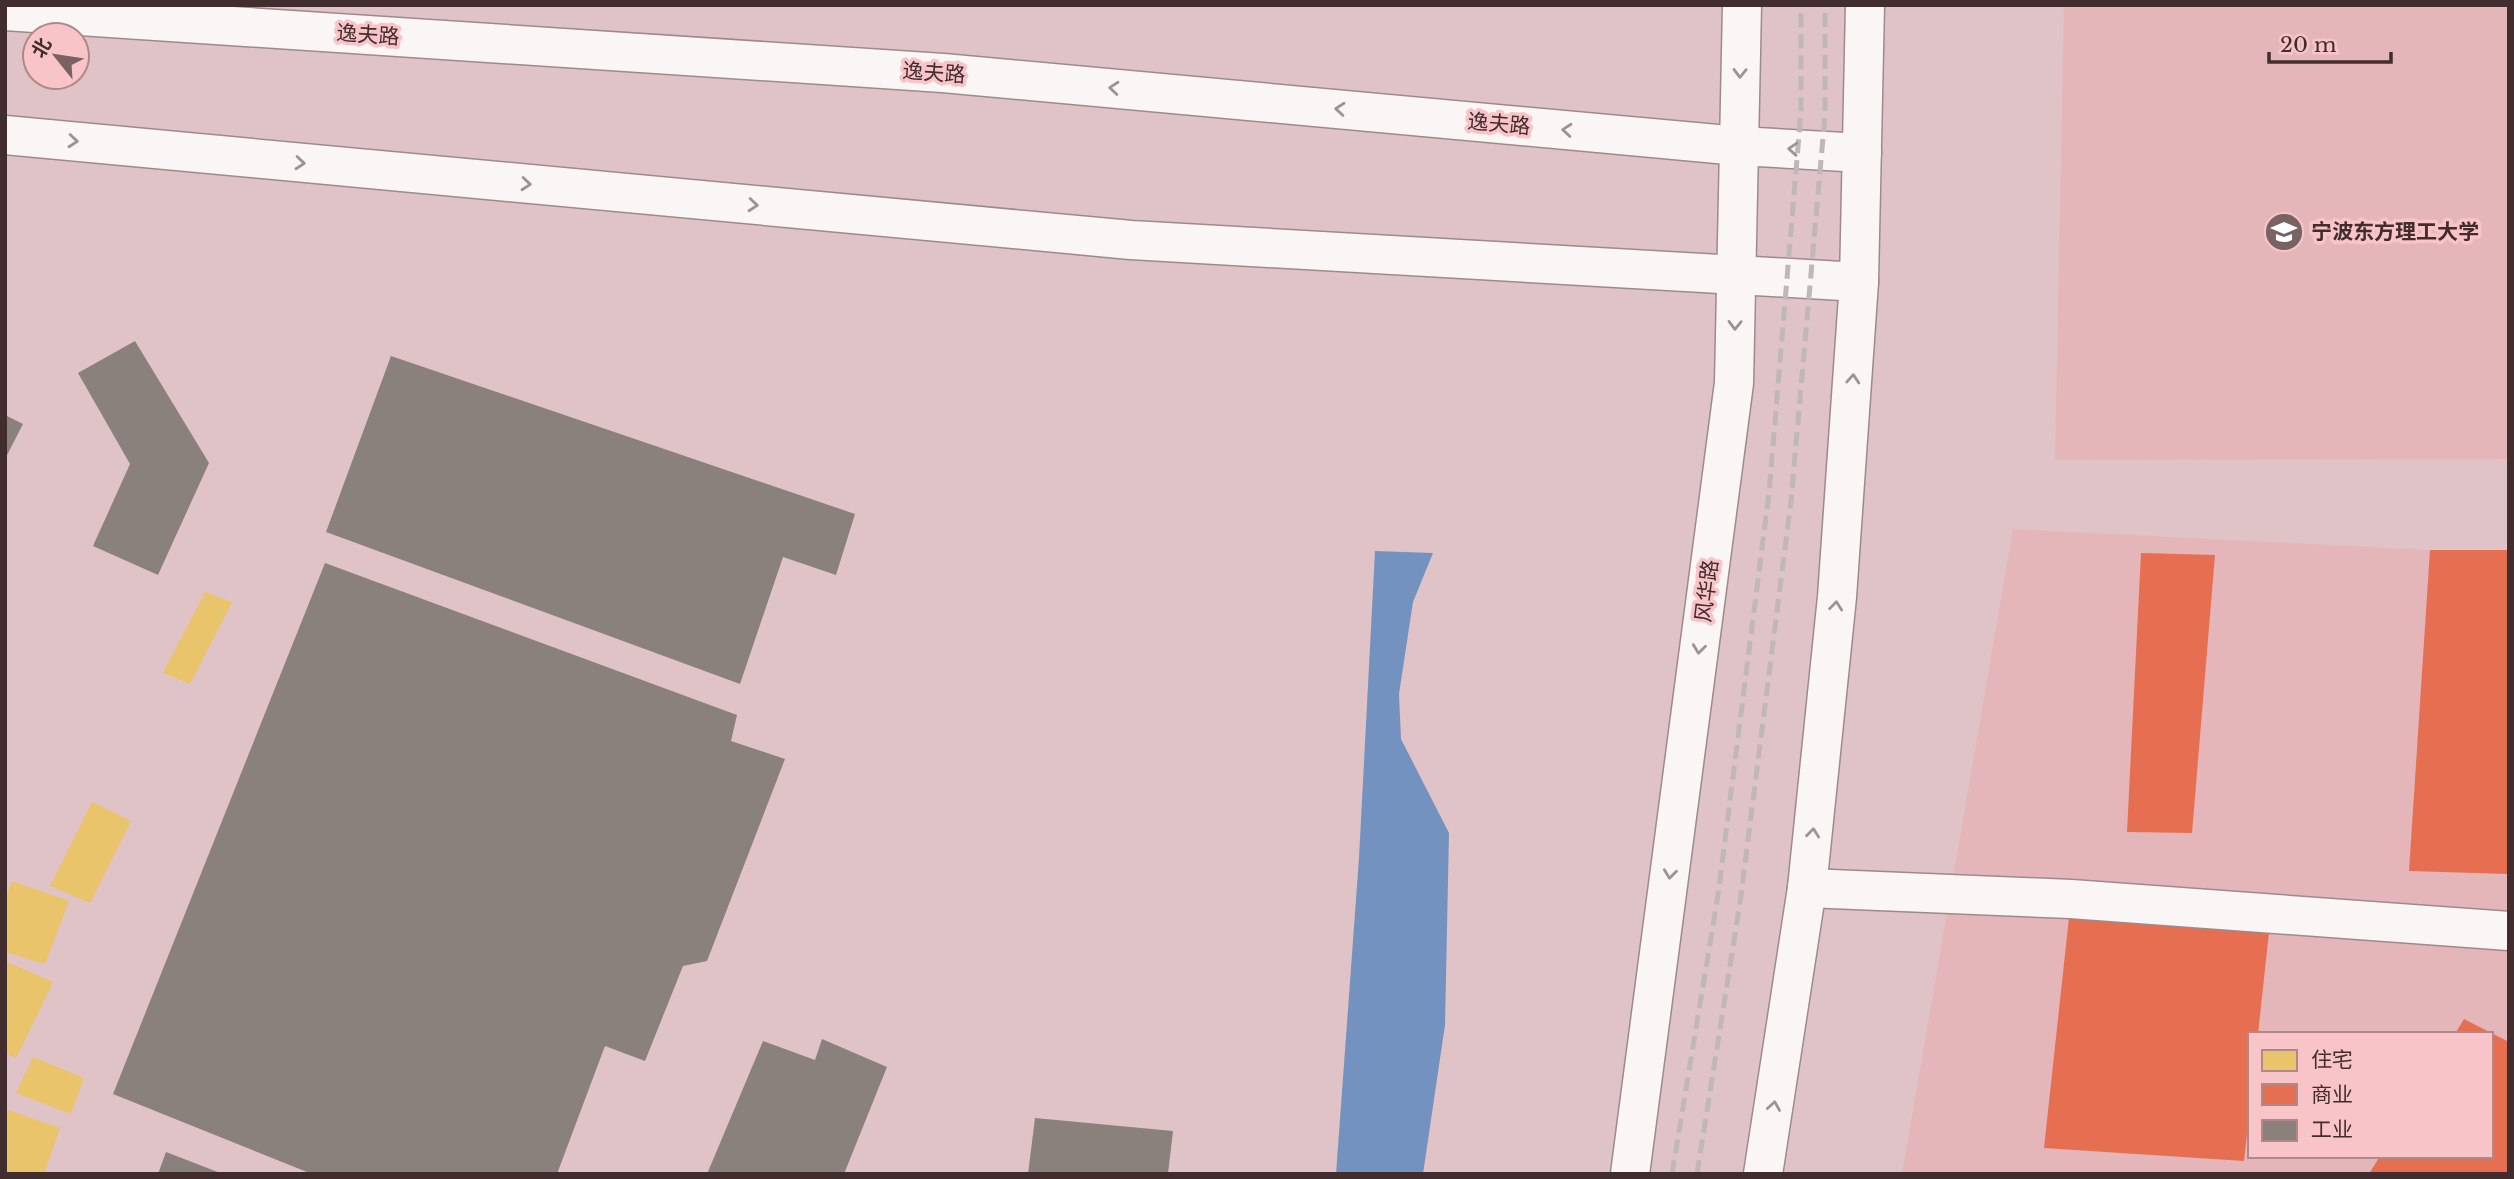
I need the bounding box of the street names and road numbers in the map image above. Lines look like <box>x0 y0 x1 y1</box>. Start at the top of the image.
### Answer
street label: 逸夫路 <box>336 20 400 50</box>
street label: 逸夫路 <box>902 58 966 88</box>
street label: 逸夫路 <box>1466 108 1532 140</box>
street label: 风华路 <box>1690 558 1724 624</box>

